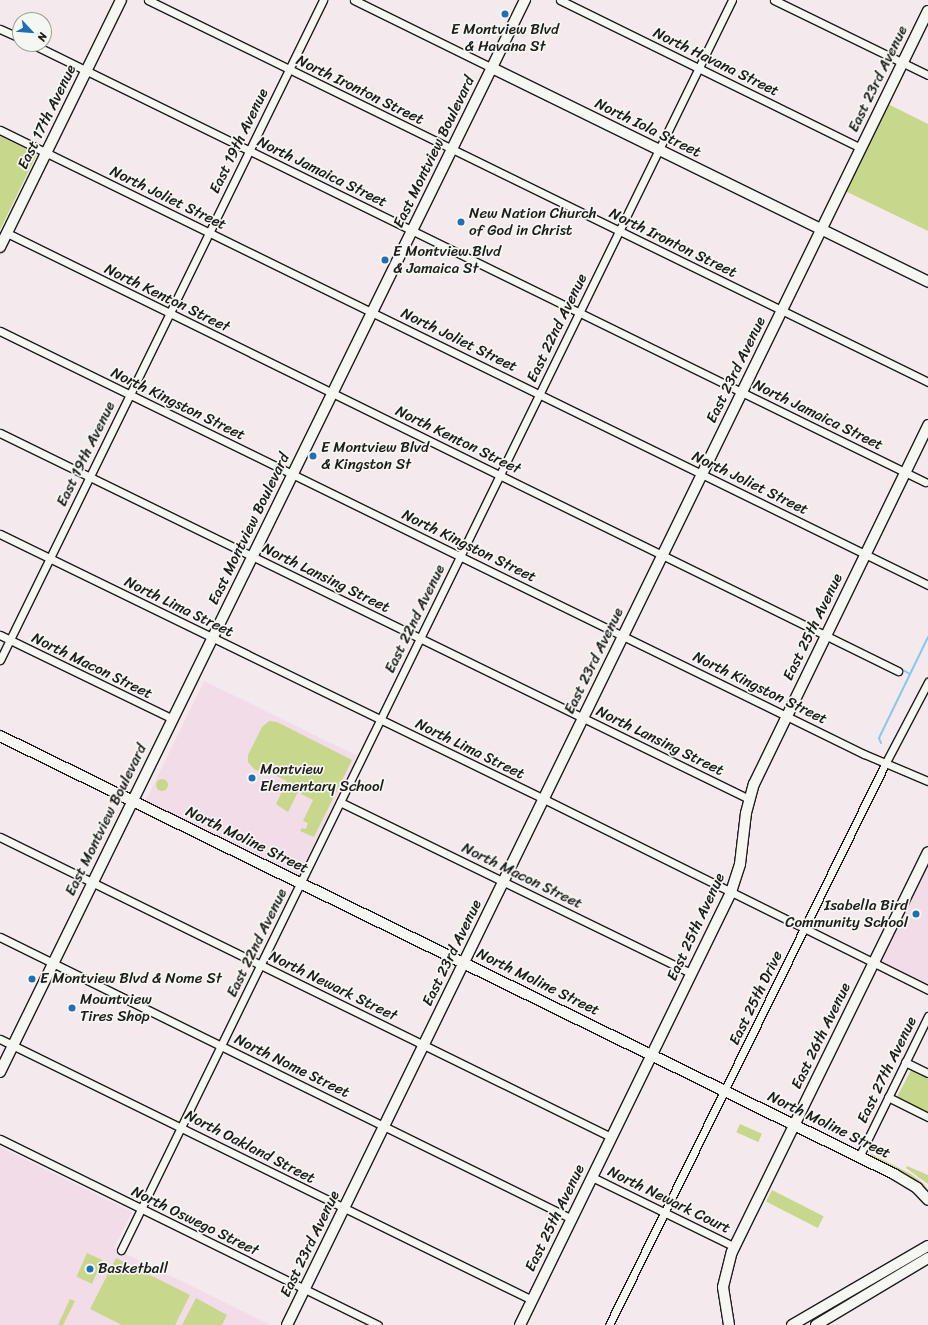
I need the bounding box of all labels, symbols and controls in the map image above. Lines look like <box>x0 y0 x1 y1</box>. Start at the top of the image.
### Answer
marker: E Montview Blvd & Havana St <box>500 9 510 19</box>
north arrow <box>12 12 52 52</box>
place label: E Montview Blvd & Havana St <box>451 20 559 55</box>
street label: East 23rd Avenue <box>844 23 912 135</box>
street label: North Havana Street <box>650 24 782 100</box>
text: N <box>32 29 53 45</box>
street label: North Ironton Street <box>293 51 427 129</box>
street label: East 17th Avenue <box>14 62 80 172</box>
street label: East Montview Boulevard <box>390 74 478 230</box>
street label: East 19th Avenue <box>206 85 272 197</box>
street label: North Iola Street <box>592 95 704 161</box>
street label: North Jamaica Street <box>254 133 390 211</box>
street label: North Joliet Street <box>107 162 229 234</box>
place label: New Nation Church of God in Christ <box>469 204 596 239</box>
street label: North Ironton Street <box>606 204 740 282</box>
marker: New Nation Church of God in Christ <box>456 217 466 227</box>
place label: E Montview Blvd & Jamaica St <box>393 242 501 277</box>
marker: E Montview Blvd & Jamaica St <box>380 255 390 265</box>
street label: North Kenton Street <box>101 260 233 336</box>
street label: East 22nd Avenue <box>523 271 591 385</box>
street label: North Joliet Street <box>398 304 520 376</box>
street label: East 23rd Avenue <box>702 314 770 426</box>
street label: North Kingston Street <box>108 364 248 444</box>
street label: North Jamaica Street <box>750 376 886 454</box>
street label: East 19th Avenue <box>53 398 119 510</box>
street label: North Kenton Street <box>392 402 524 478</box>
place label: E Montview Blvd & Kingston St <box>321 438 429 473</box>
street label: North Joliet Street <box>689 447 811 519</box>
street label: East Montview Boulevard <box>205 451 293 607</box>
marker: E Montview Blvd & Kingston St <box>308 451 318 461</box>
street label: North Kingston Street <box>399 506 539 586</box>
street label: North Lansing Street <box>259 539 393 617</box>
street label: East 22nd Avenue <box>381 562 449 676</box>
street label: East 25th Avenue <box>779 570 847 684</box>
street label: North Lima Street <box>121 573 237 641</box>
street label: East 23rd Avenue <box>560 605 628 717</box>
street label: North Macon Street <box>28 629 156 703</box>
street label: North Kingston Street <box>690 648 830 728</box>
street label: North Lansing Street <box>593 702 727 780</box>
street label: North Lima Street <box>412 715 528 783</box>
street label: East Montview Boulevard <box>62 742 150 898</box>
place label: Montview Elementary School <box>260 760 384 795</box>
marker: Montview Elementary School <box>247 773 257 783</box>
street label: North Moline Street <box>183 803 311 877</box>
street label: North Macon Street <box>458 839 586 913</box>
street label: East 25th Avenue <box>663 870 729 984</box>
street label: East 22nd Avenue <box>223 886 291 1000</box>
place label: Isabella Bird Community School <box>785 896 908 931</box>
street label: East 23rd Avenue <box>418 897 486 1009</box>
marker: Isabella Bird Community School <box>911 909 921 919</box>
street label: North Moline Street <box>474 945 602 1019</box>
street label: North Newark Street <box>266 947 400 1025</box>
street label: East 25th Drive <box>725 948 787 1048</box>
place label: E Montview Blvd & Nome St <box>40 970 222 988</box>
marker: E Montview Blvd & Nome St <box>27 974 37 984</box>
street label: East 26th Avenue <box>787 980 855 1092</box>
place label: Mountview Tires Shop <box>80 990 152 1025</box>
marker: Mountview Tires Shop <box>67 1003 77 1013</box>
street label: East 27th Avenue <box>853 1014 921 1126</box>
street label: North Nome Street <box>231 1030 353 1102</box>
street label: North Moline Street <box>765 1088 893 1162</box>
street label: North Oakland Street <box>182 1107 318 1187</box>
street label: East 25th Avenue <box>521 1161 589 1275</box>
street label: North Newark Court <box>605 1162 733 1238</box>
street label: North Oswego Street <box>128 1182 262 1260</box>
street label: East 23rd Avenue <box>276 1188 344 1300</box>
place label: Basketball <box>98 1260 168 1278</box>
marker: Basketball <box>85 1264 95 1274</box>

